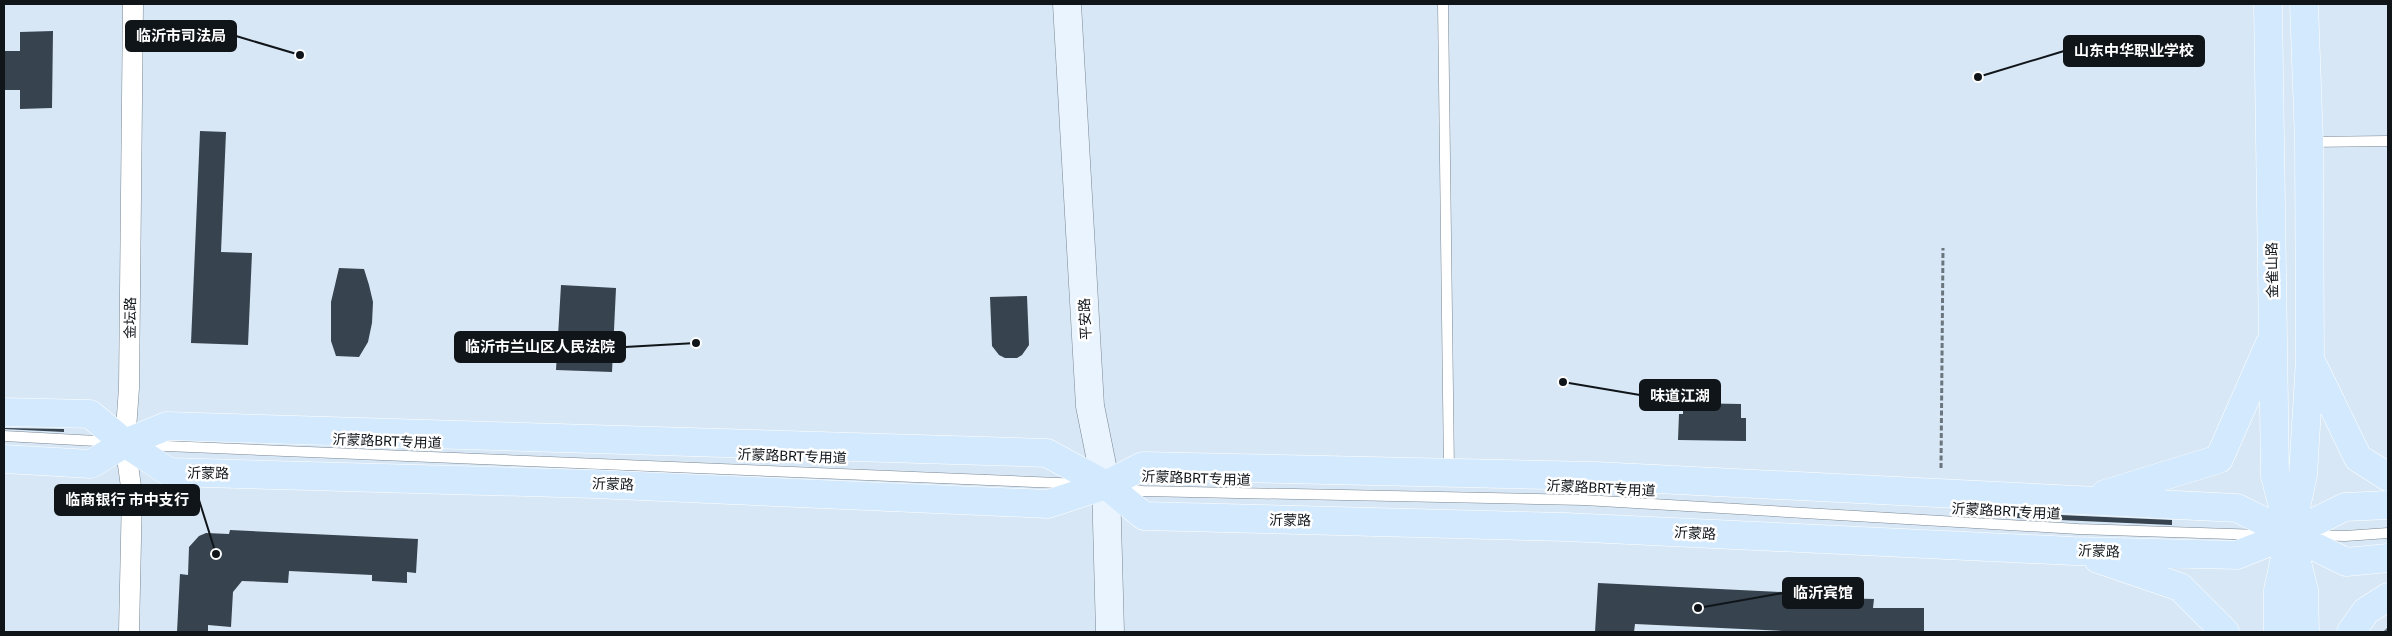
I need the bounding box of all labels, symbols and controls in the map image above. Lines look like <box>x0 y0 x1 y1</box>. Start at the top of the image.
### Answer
callout: 临沂市司法局 <box>126 21 236 51</box>
text: 临沂市司法局 <box>136 27 226 45</box>
callout: 山东中华职业学校 <box>2064 36 2204 66</box>
text: 山东中华职业学校 <box>2074 42 2194 60</box>
street label: 金雀山路 <box>2264 242 2280 298</box>
street label: 金坛路 <box>122 297 138 339</box>
street label: 平安路 <box>1076 298 1094 340</box>
callout: 临沂市兰山区人民法院 <box>455 332 625 362</box>
text: 临沂市兰山区人民法院 <box>465 338 615 356</box>
callout: 味道江湖 <box>1640 380 1720 410</box>
text: 味道江湖 <box>1650 387 1710 405</box>
street label: 沂蒙路BRT专用道 <box>332 431 442 451</box>
street label: 沂蒙路BRT专用道 <box>737 446 847 466</box>
street label: 沂蒙路 <box>187 465 229 481</box>
street label: 沂蒙路BRT专用道 <box>1141 468 1251 488</box>
street label: 沂蒙路 <box>592 475 634 493</box>
street label: 沂蒙路BRT专用道 <box>1546 477 1656 499</box>
callout: 临商银行 市中支行 <box>55 485 199 515</box>
text: 临商银行 市中支行 <box>65 491 189 509</box>
street label: 沂蒙路BRT专用道 <box>1951 500 2061 522</box>
street label: 沂蒙路 <box>1269 512 1311 528</box>
street label: 沂蒙路 <box>1674 524 1716 542</box>
street label: 沂蒙路 <box>2078 542 2120 560</box>
callout: 临沂宾馆 <box>1783 578 1863 608</box>
text: 临沂宾馆 <box>1793 584 1853 602</box>

